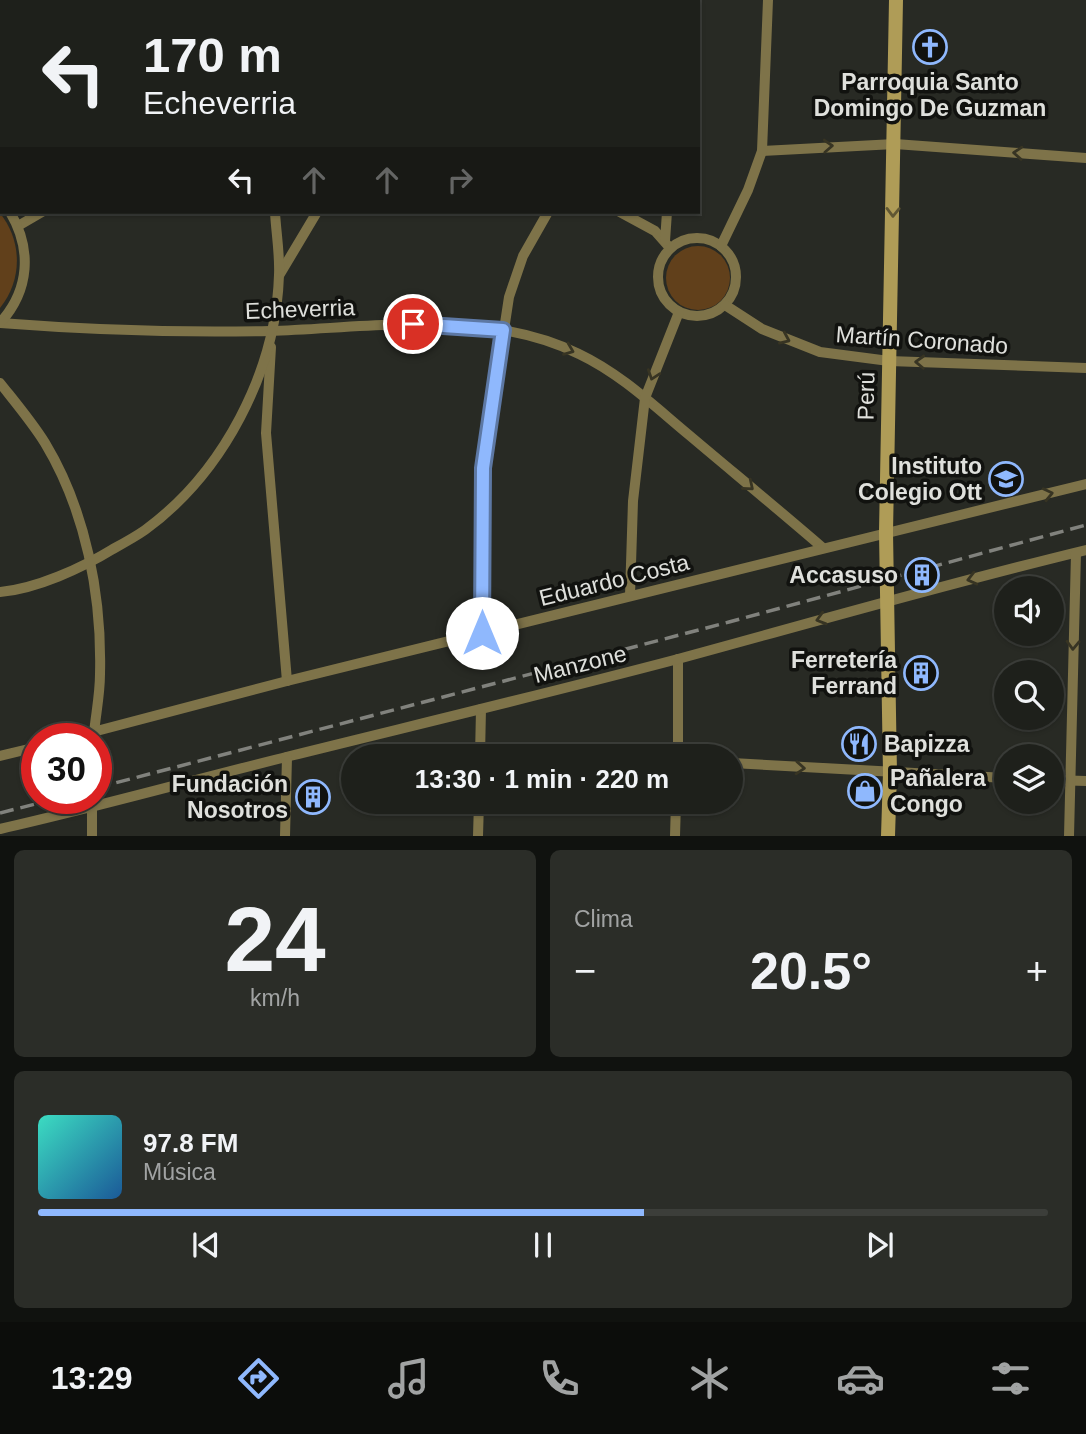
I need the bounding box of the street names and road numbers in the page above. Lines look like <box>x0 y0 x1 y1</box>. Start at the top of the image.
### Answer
street label: Echeverria <box>245 294 356 324</box>
street label: Martín Coronado <box>835 321 1009 359</box>
street label: Perú <box>853 371 879 421</box>
street label: Eduardo Costa <box>536 549 692 611</box>
street label: Manzone <box>531 640 629 688</box>

